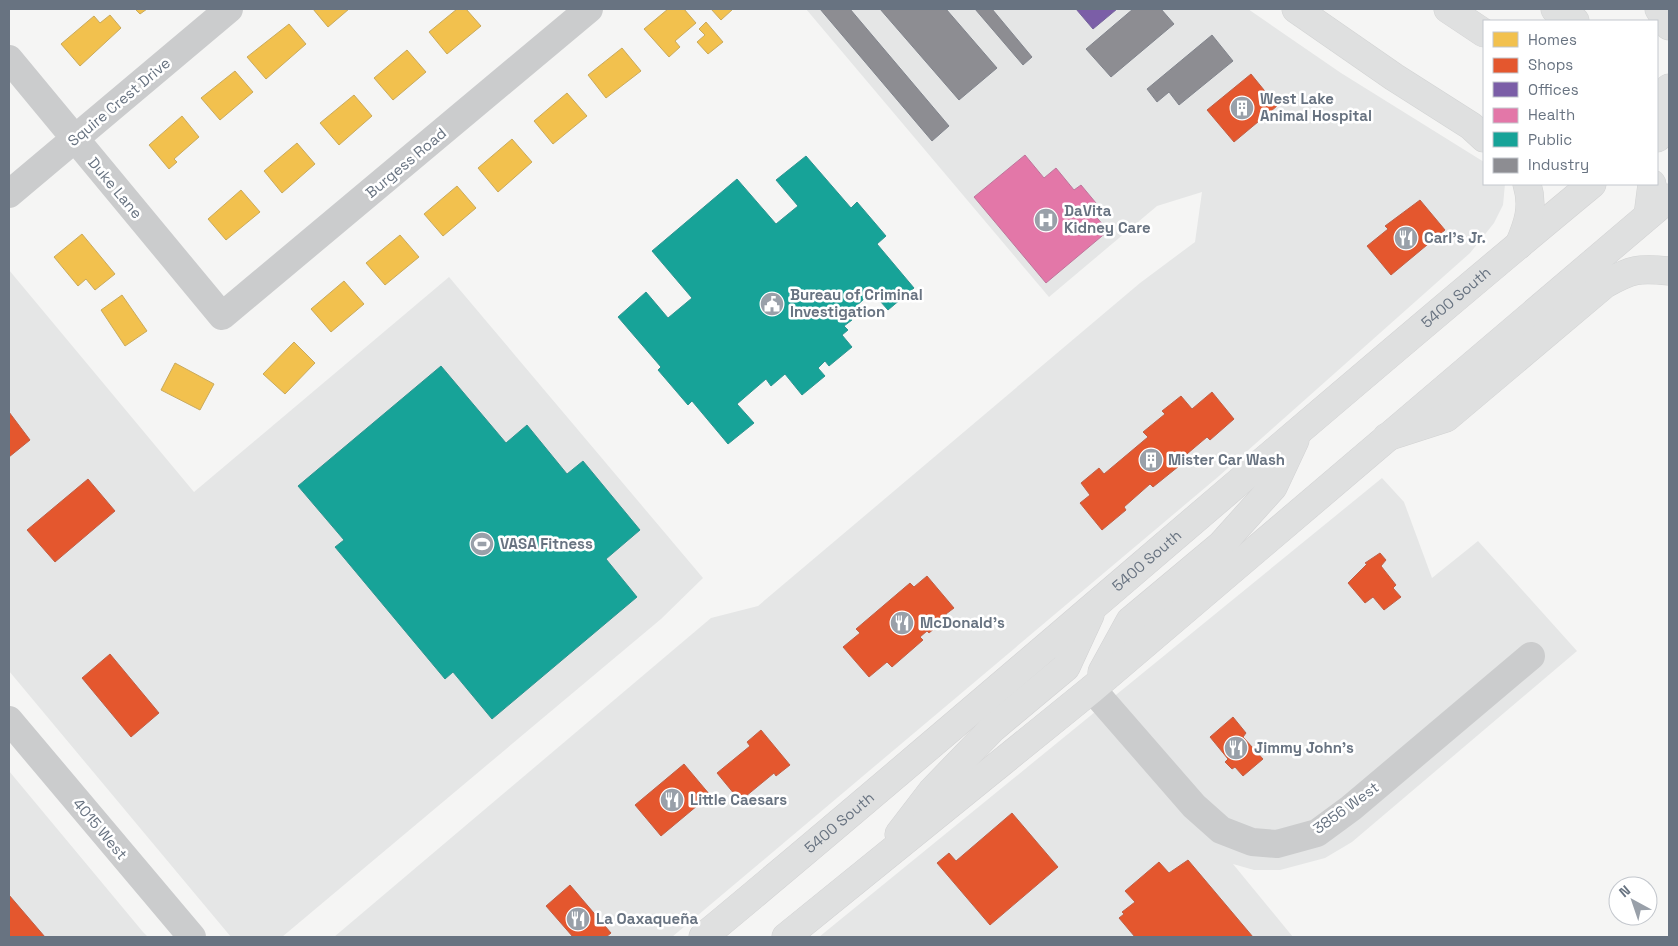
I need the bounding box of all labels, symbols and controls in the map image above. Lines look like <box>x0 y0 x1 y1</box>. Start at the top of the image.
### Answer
legend <box>1483 20 1658 185</box>
text: Homes <box>1528 30 1577 49</box>
street label: Squire Crest Drive <box>63 53 174 150</box>
text: Shops <box>1528 55 1573 74</box>
text: Offices <box>1528 80 1579 99</box>
place label: West Lake Animal Hospital <box>1260 89 1372 125</box>
building icon: West Lake Animal Hospital <box>1229 95 1255 121</box>
text: Health <box>1528 105 1575 124</box>
street label: Burgess Road <box>361 123 450 202</box>
text: Public <box>1528 130 1572 149</box>
street label: Duke Lane <box>84 153 147 222</box>
text: Industry <box>1528 155 1589 174</box>
place label: DaVita Kidney Care <box>1064 201 1151 237</box>
hospital icon: DaVita Kidney Care <box>1033 207 1059 233</box>
restaurant icon: Carl's Jr. <box>1393 225 1419 251</box>
place label: Carl's Jr. <box>1424 228 1486 247</box>
street label: 5400 South <box>1417 262 1494 332</box>
place label: Bureau of Criminal Investigation <box>790 285 923 321</box>
public building icon: Bureau of Criminal Investigation <box>759 291 785 317</box>
building icon: Mister Car Wash <box>1138 447 1164 473</box>
place label: Mister Car Wash <box>1168 450 1285 469</box>
street label: 5400 South <box>1108 525 1185 595</box>
sports icon: VASA Fitness <box>469 531 495 557</box>
place label: VASA Fitness <box>500 534 593 553</box>
restaurant icon: McDonald's <box>889 610 915 636</box>
place label: McDonald's <box>920 613 1005 632</box>
restaurant icon: Jimmy John's <box>1223 735 1249 761</box>
place label: Jimmy John's <box>1254 738 1354 757</box>
street label: 3856 West <box>1309 777 1382 838</box>
restaurant icon: Little Caesars <box>659 787 685 813</box>
street label: 5400 South <box>800 788 878 857</box>
place label: Little Caesars <box>690 790 787 809</box>
street label: 4015 West <box>69 794 132 863</box>
north arrow <box>1608 876 1658 926</box>
text: N <box>1615 881 1634 901</box>
restaurant icon: La Oaxaqueña <box>565 906 591 932</box>
place label: La Oaxaqueña <box>596 909 698 928</box>

